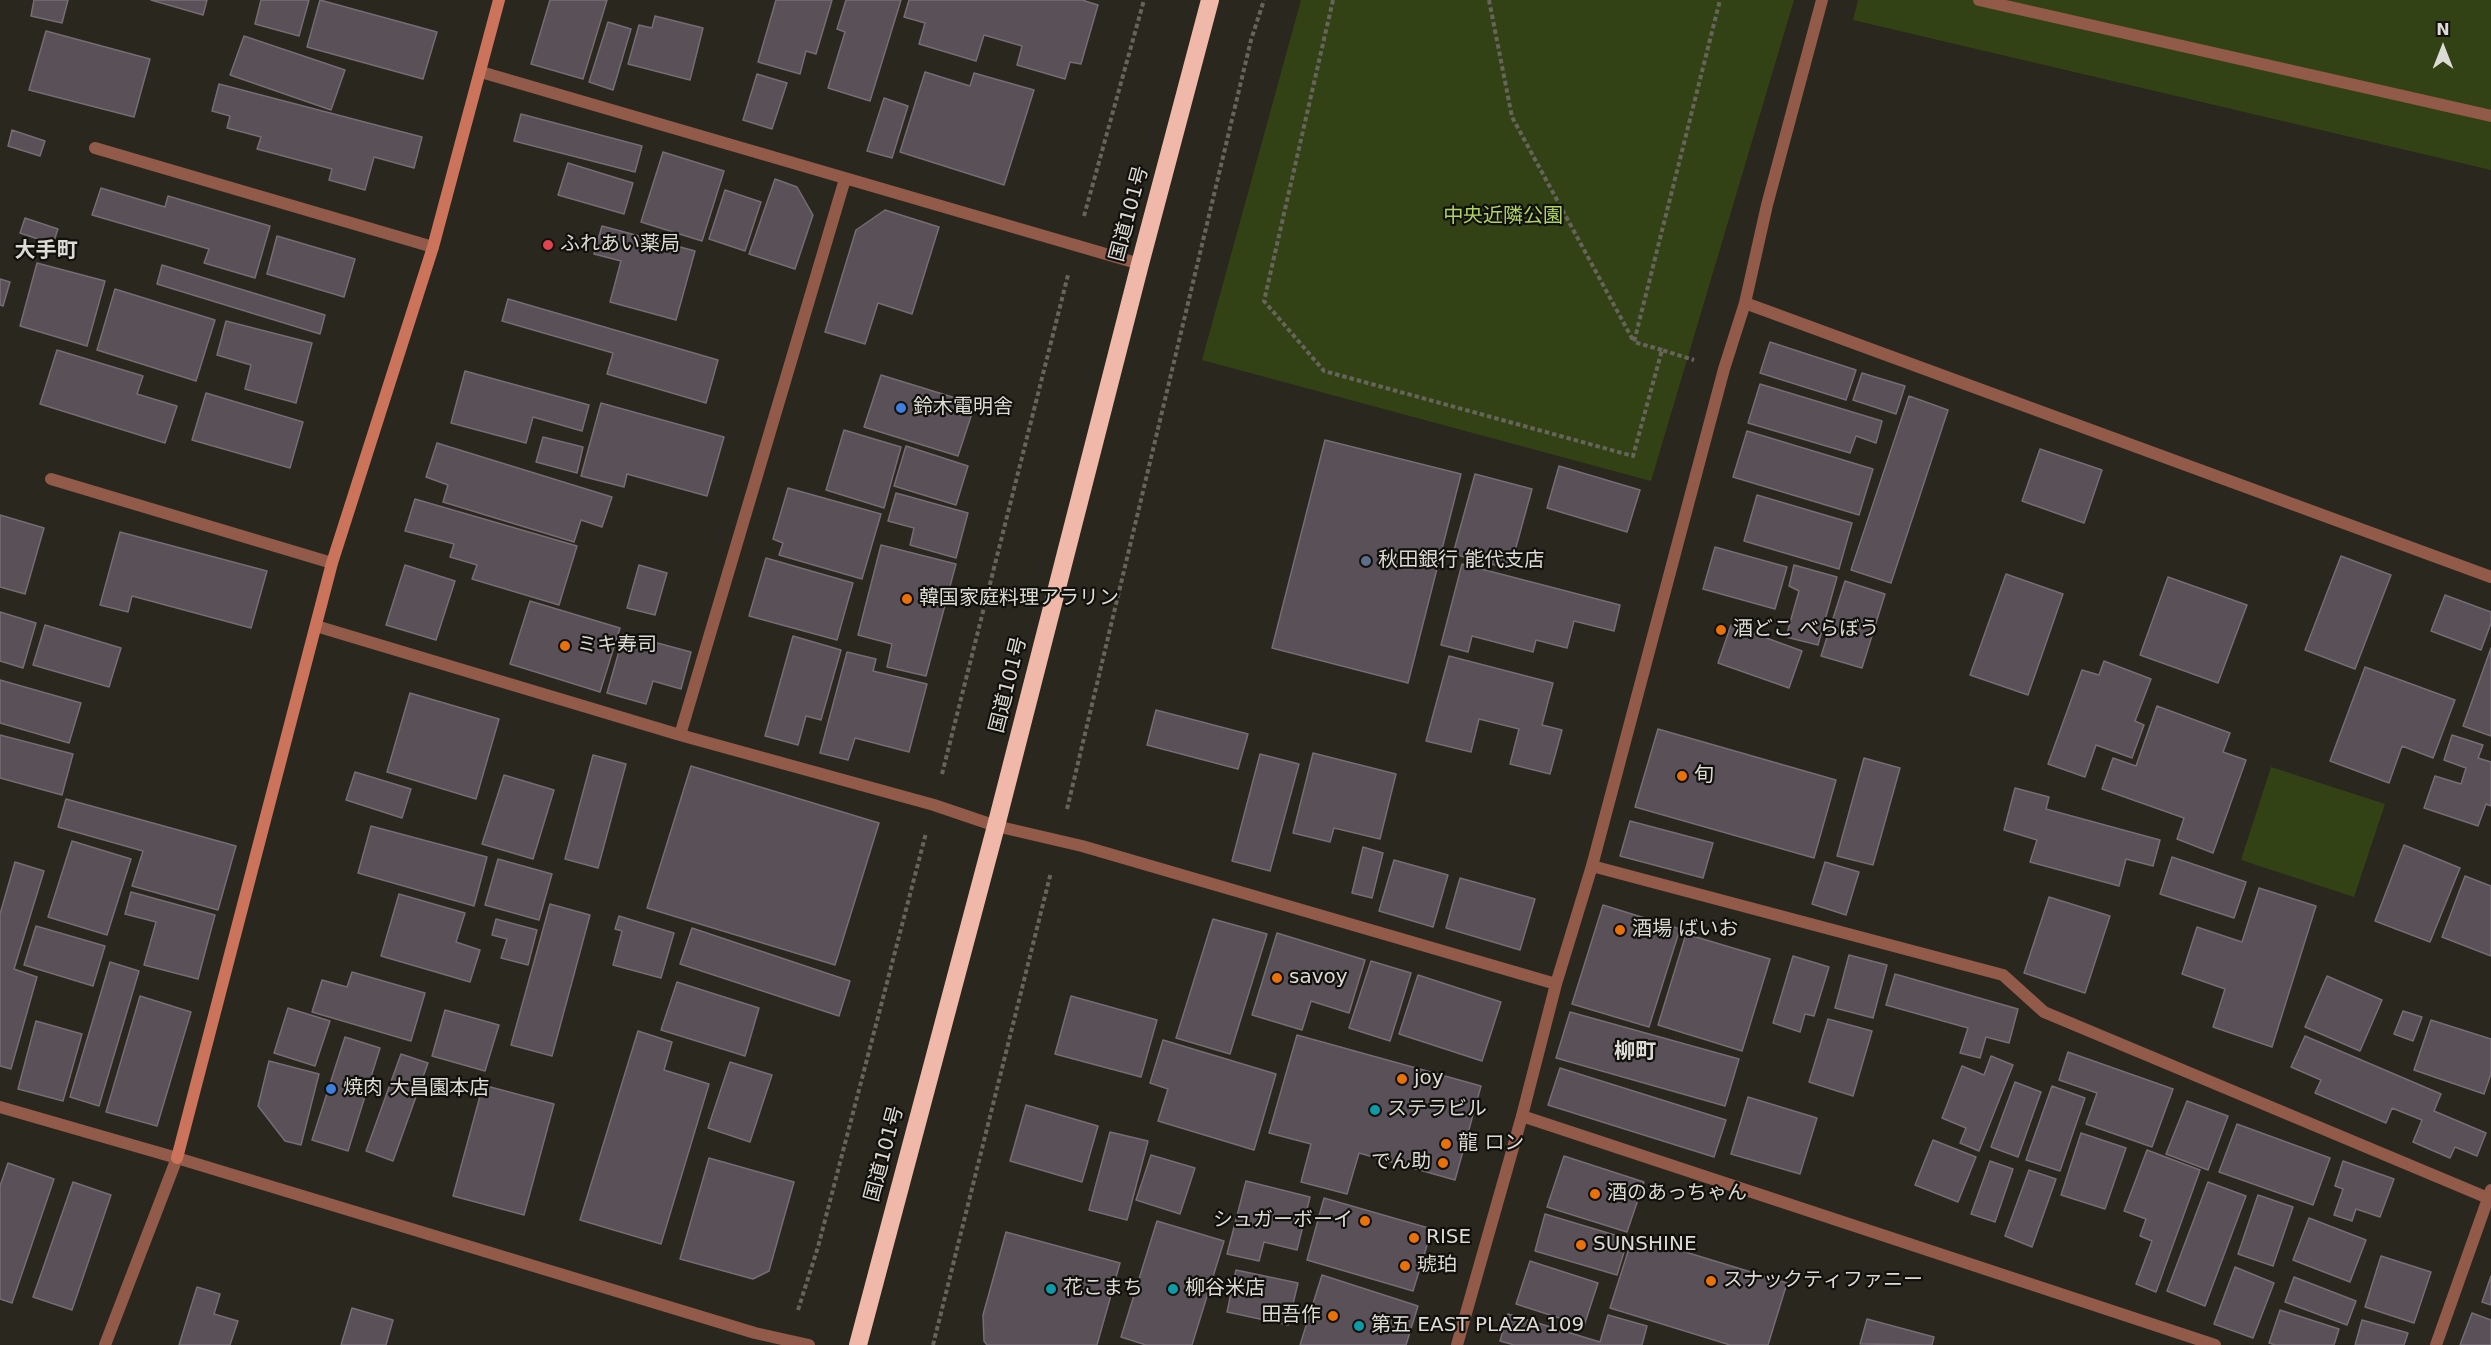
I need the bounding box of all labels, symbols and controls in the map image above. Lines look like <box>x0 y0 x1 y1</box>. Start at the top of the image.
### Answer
north arrow <box>2413 18 2473 78</box>
text: N <box>2436 20 2450 39</box>
street label: 国道101号 <box>1106 163 1154 265</box>
park label: 中央近隣公園 <box>1443 205 1563 229</box>
place label: ふれあい薬局 <box>560 233 680 257</box>
marker: ふれあい薬局 <box>541 238 555 252</box>
district label: 大手町 <box>15 239 77 265</box>
place label: 鈴木電明舎 <box>913 396 1013 420</box>
marker: 鈴木電明舎 <box>894 401 908 415</box>
place label: 秋田銀行 能代支店 <box>1378 549 1544 573</box>
marker: 秋田銀行 能代支店 <box>1359 554 1373 568</box>
place label: 韓国家庭料理アラリン <box>919 587 1119 611</box>
marker: 韓国家庭料理アラリン <box>900 592 914 606</box>
place label: 酒どこ べらぼう <box>1733 618 1879 642</box>
marker: 酒どこ べらぼう <box>1714 623 1728 637</box>
place label: ミキ寿司 <box>577 634 657 658</box>
street label: 国道101号 <box>985 634 1033 736</box>
marker: ミキ寿司 <box>558 639 572 653</box>
place label: 旬 <box>1694 764 1714 788</box>
marker: 旬 <box>1675 769 1689 783</box>
place label: 酒場 ばいお <box>1632 918 1738 942</box>
marker: 酒場 ばいお <box>1613 923 1627 937</box>
place label: savoy <box>1289 966 1348 990</box>
marker: savoy <box>1270 971 1284 985</box>
district label: 柳町 <box>1614 1040 1656 1066</box>
place label: joy <box>1414 1067 1444 1091</box>
marker: joy <box>1395 1072 1409 1086</box>
place label: 焼肉 大昌園本店 <box>343 1077 489 1101</box>
marker: 焼肉 大昌園本店 <box>324 1082 338 1096</box>
place label: ステラビル <box>1387 1098 1487 1122</box>
street label: 国道101号 <box>861 1103 909 1205</box>
marker: ステラビル <box>1368 1103 1382 1117</box>
place label: 龍 ロン <box>1458 1132 1524 1156</box>
marker: 龍 ロン <box>1439 1137 1453 1151</box>
place label: でん助 <box>1371 1151 1431 1175</box>
marker: でん助 <box>1436 1156 1450 1170</box>
place label: 酒のあっちゃん <box>1607 1182 1747 1206</box>
marker: 酒のあっちゃん <box>1588 1187 1602 1201</box>
place label: シュガーボーイ <box>1213 1209 1353 1233</box>
marker: シュガーボーイ <box>1358 1214 1372 1228</box>
place label: RISE <box>1426 1226 1471 1250</box>
marker: RISE <box>1407 1231 1421 1245</box>
place label: SUNSHINE <box>1593 1233 1697 1257</box>
marker: SUNSHINE <box>1574 1238 1588 1252</box>
place label: 琥珀 <box>1417 1254 1457 1278</box>
marker: 琥珀 <box>1398 1259 1412 1273</box>
place label: スナックティファニー <box>1723 1269 1923 1293</box>
marker: スナックティファニー <box>1704 1274 1718 1288</box>
place label: 花こまち <box>1063 1277 1143 1301</box>
place label: 柳谷米店 <box>1185 1277 1265 1301</box>
marker: 花こまち <box>1044 1282 1058 1296</box>
marker: 柳谷米店 <box>1166 1282 1180 1296</box>
place label: 田吾作 <box>1261 1304 1321 1328</box>
marker: 田吾作 <box>1326 1309 1340 1323</box>
place label: 第五 EAST PLAZA 109 <box>1371 1314 1584 1338</box>
marker: 第五 EAST PLAZA 109 <box>1352 1319 1366 1333</box>

